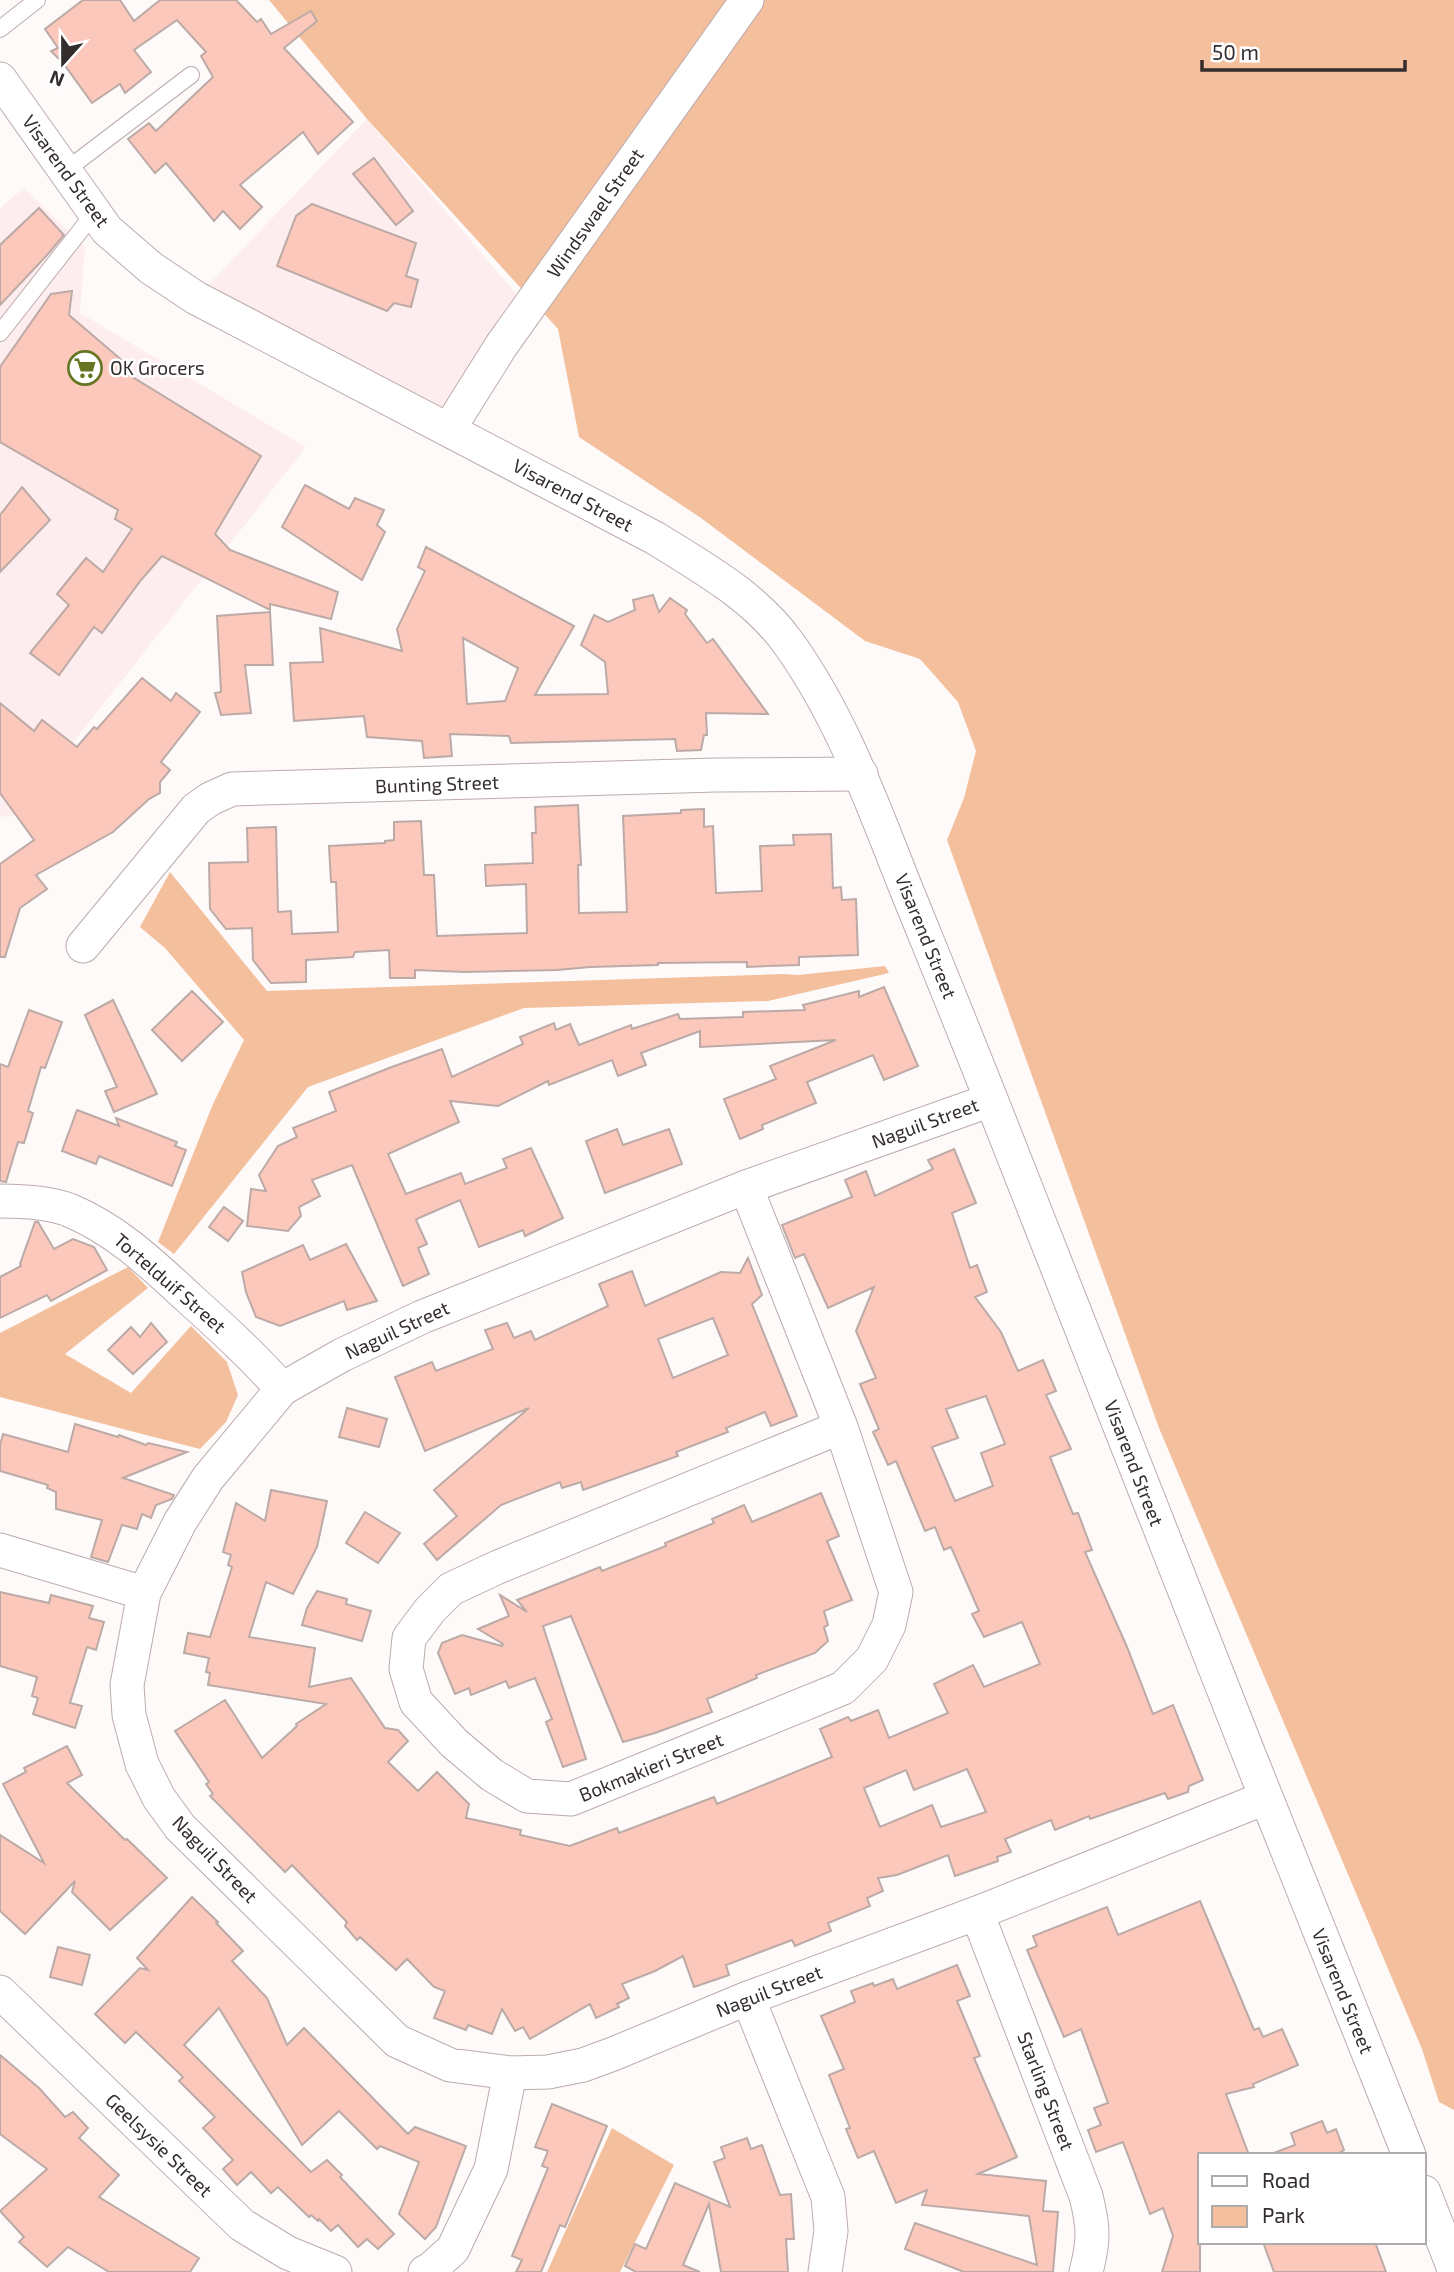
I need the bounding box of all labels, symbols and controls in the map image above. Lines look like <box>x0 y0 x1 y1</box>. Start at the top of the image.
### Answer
north arrow <box>28 28 98 98</box>
scale bar <box>1202 28 1405 72</box>
text: 50 m <box>1212 39 1259 64</box>
text: N <box>46 66 67 93</box>
street label: Visarend Street <box>18 110 115 231</box>
street label: Windswael Street <box>541 144 648 282</box>
supermarket icon: OK Grocers <box>66 349 104 387</box>
place label: OK Grocers <box>110 356 205 379</box>
street label: Visarend Street <box>509 453 637 536</box>
street label: Bunting Street <box>374 770 499 797</box>
street label: Visarend Street <box>891 870 962 1002</box>
street label: Naguil Street <box>868 1093 981 1153</box>
street label: Tortelduif Street <box>110 1228 231 1337</box>
street label: Naguil Street <box>341 1295 452 1364</box>
street label: Visarend Street <box>1100 1397 1169 1529</box>
street label: Bokmakieri Street <box>575 1727 726 1806</box>
street label: Naguil Street <box>168 1810 263 1907</box>
street label: Visarend Street <box>1308 1925 1379 2057</box>
street label: Naguil Street <box>712 1960 825 2021</box>
street label: Starling Street <box>1013 2028 1080 2153</box>
street label: Geelsysie Street <box>101 2088 217 2201</box>
legend <box>1198 2153 1426 2244</box>
text: Road <box>1262 2167 1310 2192</box>
text: Park <box>1262 2202 1305 2227</box>

